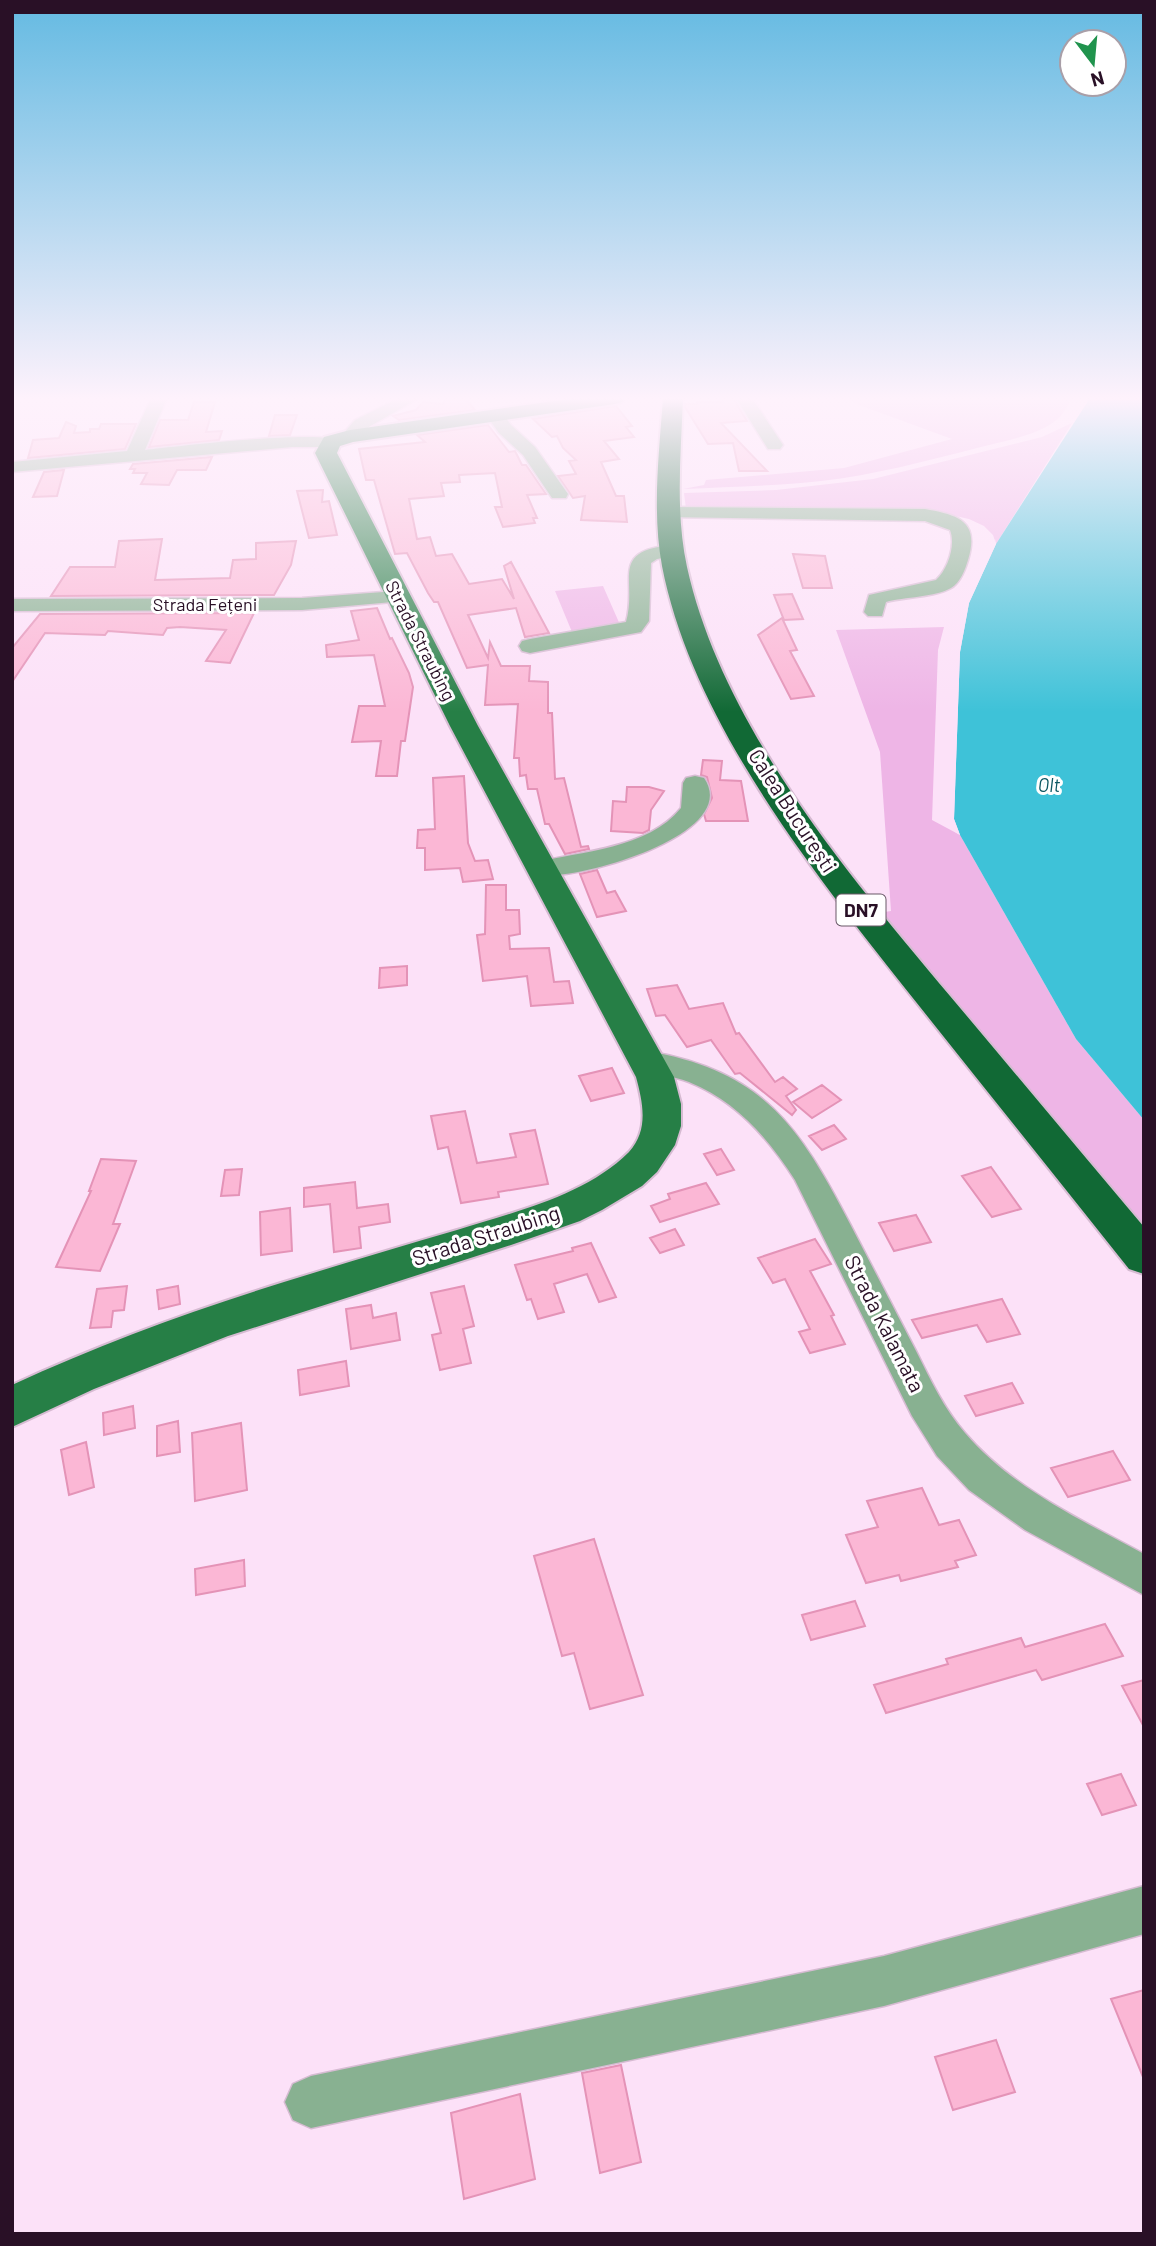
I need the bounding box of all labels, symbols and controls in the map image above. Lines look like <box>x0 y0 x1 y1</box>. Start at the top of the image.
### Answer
north arrow <box>1058 28 1128 98</box>
text: N <box>1089 67 1107 93</box>
street label: Strada Straubing <box>381 577 461 704</box>
street label: Strada Fețeni <box>153 593 257 615</box>
street label: Calea București <box>744 744 842 877</box>
water label: Olt <box>1038 773 1060 796</box>
road number: DN7 <box>836 894 886 926</box>
street label: Strada Straubing <box>409 1199 562 1270</box>
street label: Strada Kalamata <box>840 1251 931 1396</box>

